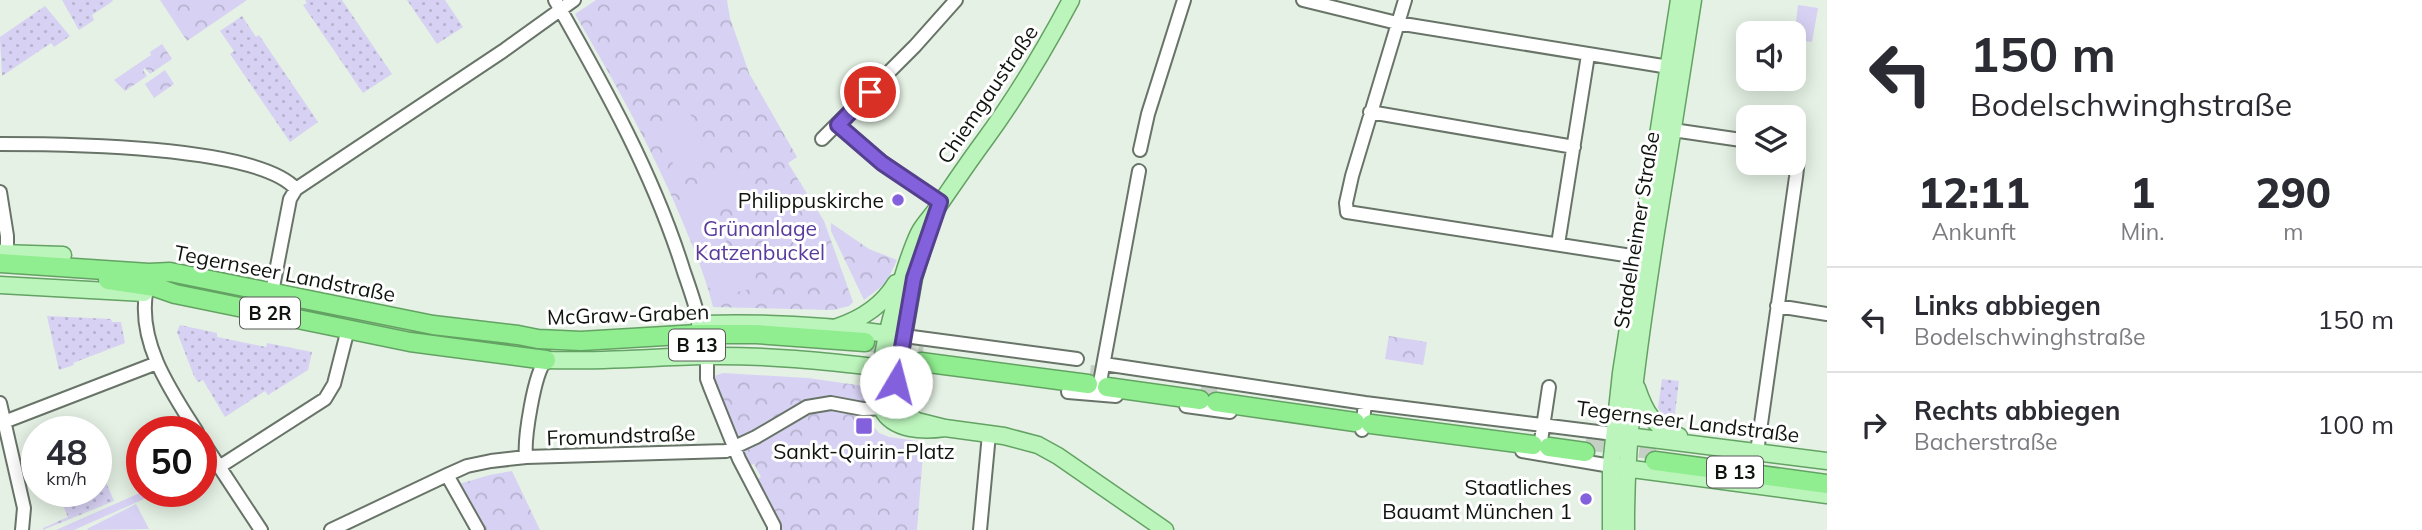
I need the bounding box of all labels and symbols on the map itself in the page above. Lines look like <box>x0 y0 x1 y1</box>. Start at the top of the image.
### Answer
street label: Chiemgaustraße <box>931 20 1043 168</box>
pin <box>840 62 900 122</box>
street label: Stadelheimer Straße <box>1608 130 1664 330</box>
place label: Philippuskirche <box>738 187 884 213</box>
marker: Philippuskirche <box>890 192 906 208</box>
park label: Grünanlage Katzenbuckel <box>695 215 825 265</box>
street label: Tegernseer Landstraße <box>172 239 398 307</box>
road number: B 2R <box>240 298 300 328</box>
street label: McGraw-Graben <box>546 298 710 330</box>
road number: B 13 <box>669 330 725 360</box>
position arrow <box>859 345 933 419</box>
street label: Tegernseer Landstraße <box>1575 394 1801 448</box>
speed limit sign: 50 <box>126 416 217 507</box>
marker: Sankt-Quirin-Platz <box>854 416 874 436</box>
street label: Fromundstraße <box>546 419 696 451</box>
place label: Sankt-Quirin-Platz <box>773 438 955 464</box>
road number: B 13 <box>1707 457 1763 488</box>
place label: Staatliches Bauamt München 1 <box>1382 474 1572 524</box>
marker: Staatliches Bauamt München 1 <box>1578 491 1594 507</box>

